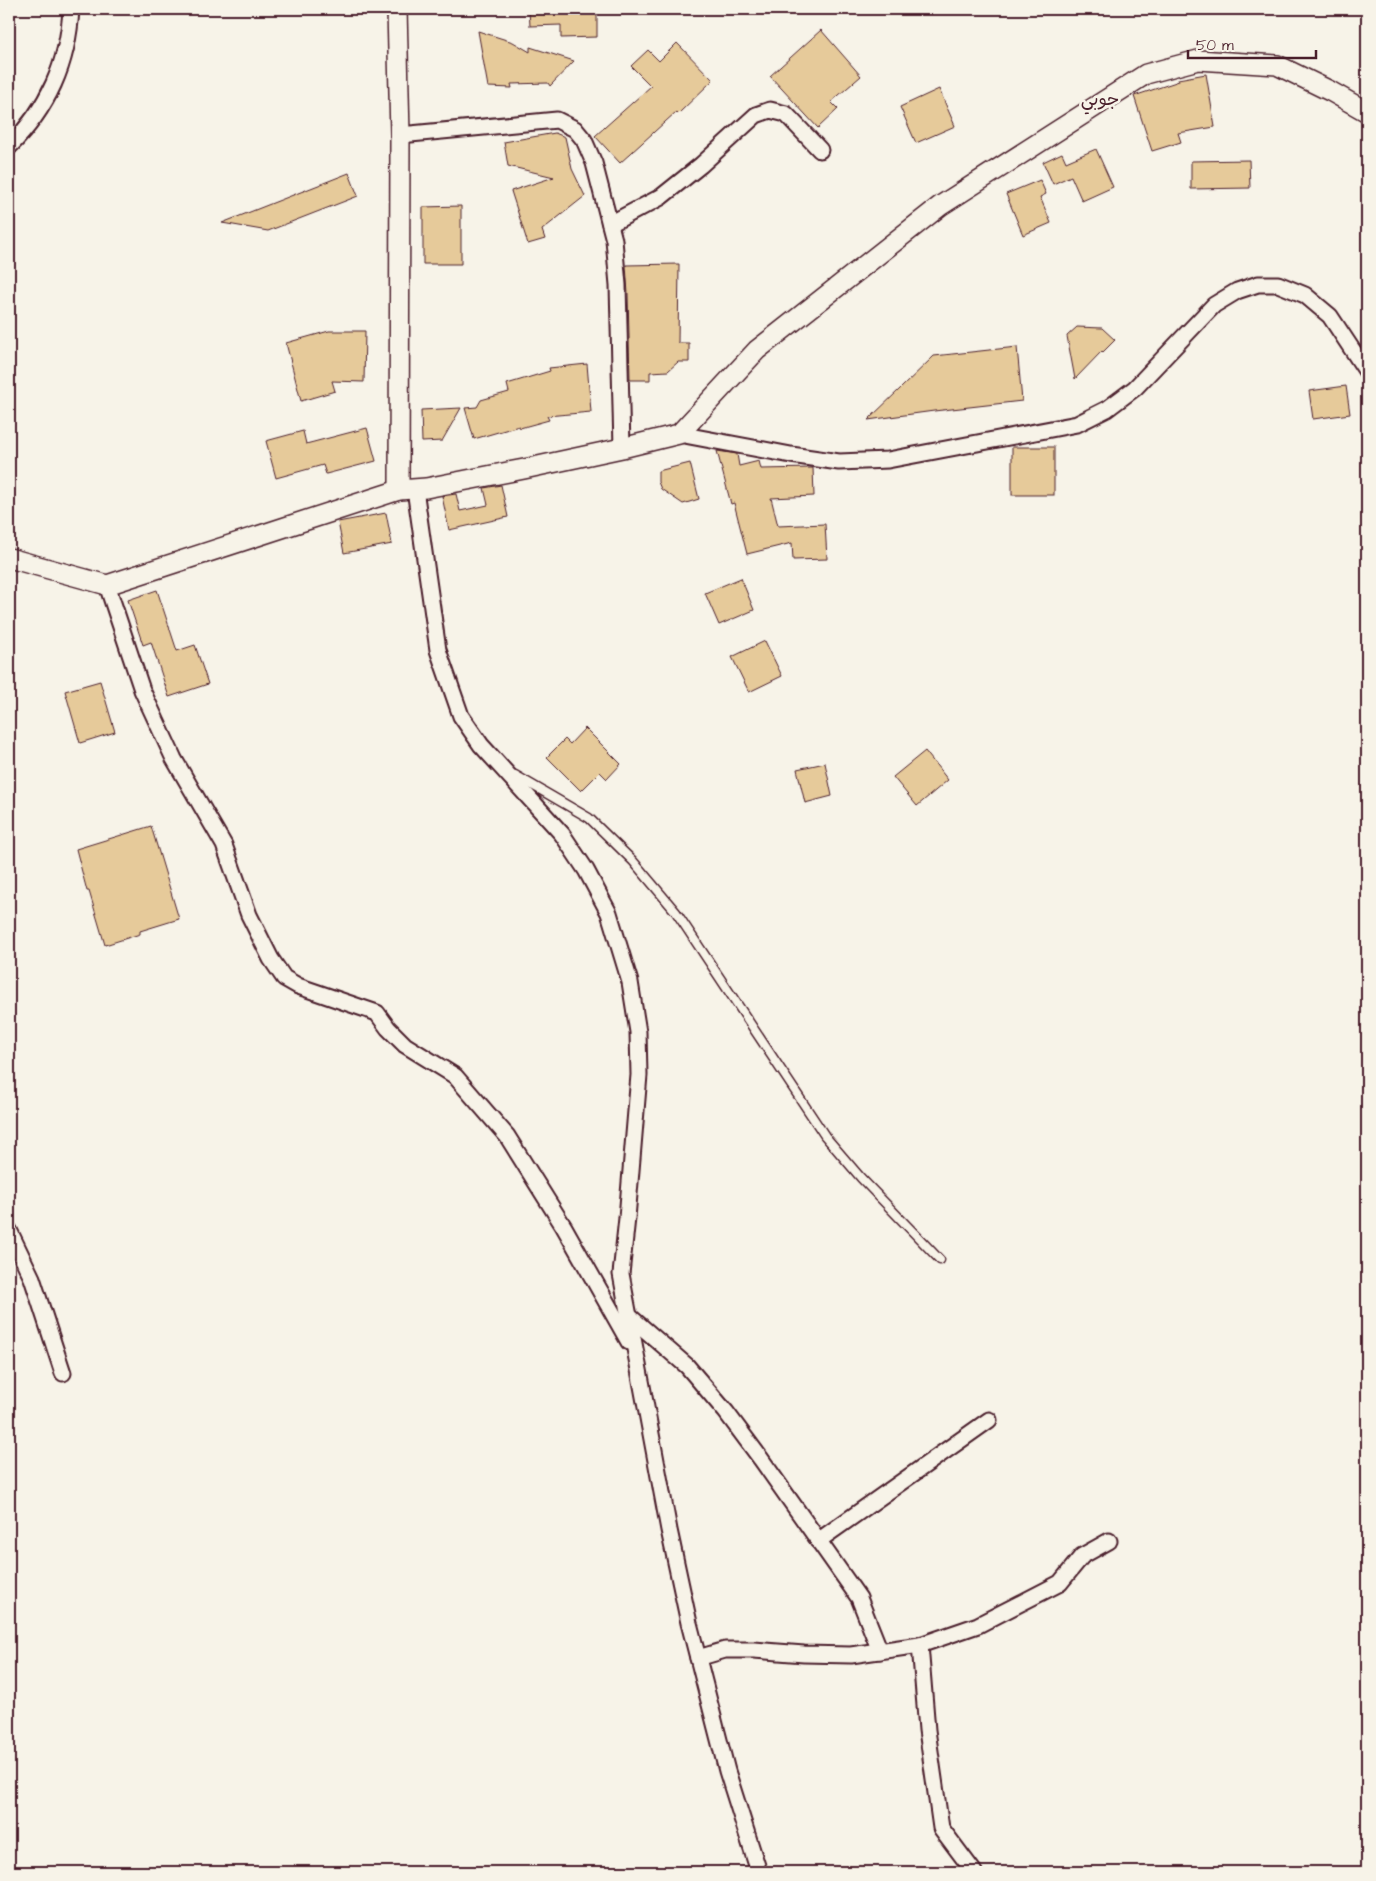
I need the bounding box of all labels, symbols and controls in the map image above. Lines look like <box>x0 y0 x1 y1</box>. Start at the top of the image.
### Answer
scale bar <box>1188 28 1316 60</box>
text: 50 m <box>1196 35 1234 56</box>
district label: جوبي <box>1081 87 1119 115</box>

